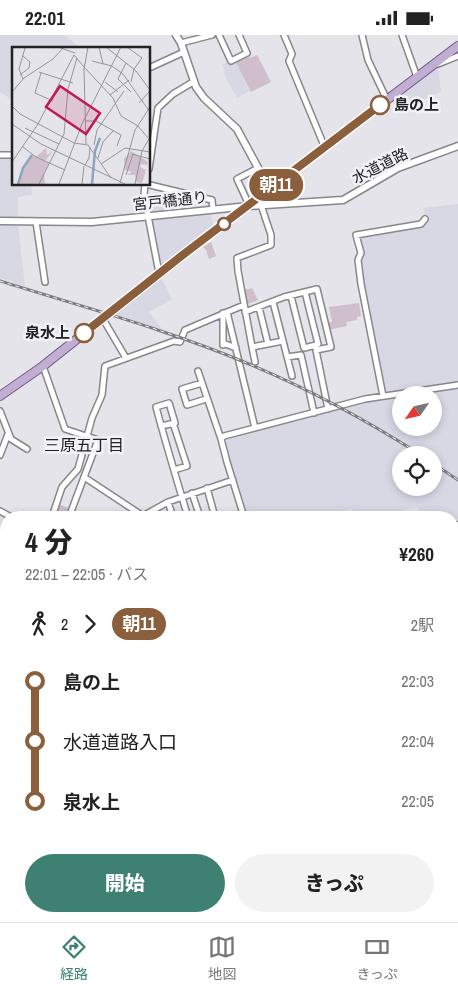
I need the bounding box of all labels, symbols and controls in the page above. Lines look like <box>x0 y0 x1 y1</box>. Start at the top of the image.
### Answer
text: 22:01 <box>25 5 65 31</box>
inset map <box>12 47 150 185</box>
place label: 島の上 <box>394 94 439 115</box>
marker: 島の上 <box>370 95 390 115</box>
street label: 水道道路 <box>348 143 411 189</box>
line badge: 朝11 <box>247 169 305 201</box>
text: 朝11 <box>259 172 293 197</box>
street label: 宮戸橋通り <box>132 186 208 215</box>
unlabelled marker <box>217 217 231 231</box>
place label: 泉水上 <box>25 322 70 343</box>
marker: 泉水上 <box>74 323 94 343</box>
north arrow <box>392 386 442 436</box>
map controls <box>392 386 442 496</box>
district label: 三原五丁目 <box>44 434 124 456</box>
button: locate <box>392 446 442 496</box>
text: 4 分 <box>25 523 72 561</box>
text: ¥260 <box>399 541 434 567</box>
text: 22:01 – 22:05 · バス <box>25 563 148 585</box>
icon: walk <box>25 610 53 638</box>
icon: forward <box>76 610 104 638</box>
text: 朝11 <box>122 611 156 636</box>
text: 2 <box>61 613 68 635</box>
text: 2駅 <box>411 614 434 636</box>
text: 島の上 <box>63 669 120 695</box>
text: 22:03 <box>401 670 434 692</box>
text: 水道道路入口 <box>63 729 177 755</box>
text: 22:04 <box>401 730 434 752</box>
text: 泉水上 <box>63 789 120 815</box>
text: 22:05 <box>401 790 434 812</box>
button: 開始 <box>25 854 225 912</box>
button: きっぷ <box>235 854 434 912</box>
tab: 経路 <box>60 933 88 983</box>
tab: 地図 <box>208 933 236 983</box>
tab: きっぷ <box>356 933 398 983</box>

